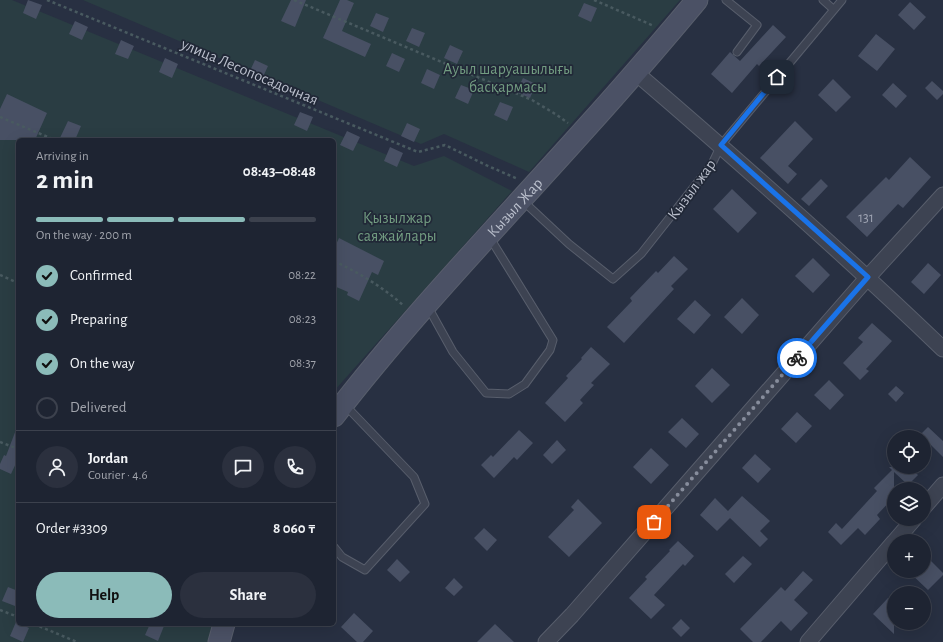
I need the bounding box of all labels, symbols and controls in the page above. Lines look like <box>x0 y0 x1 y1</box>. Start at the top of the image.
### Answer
street label: улица Лесопосадочная <box>177 35 321 109</box>
pin <box>760 60 794 94</box>
park label: Ауыл шаруашылығы басқармасы <box>443 61 573 95</box>
icon: home <box>766 66 788 88</box>
text: Arriving in <box>36 150 89 163</box>
street label: Кызыл жар <box>665 156 719 223</box>
text: 08:43–08:48 <box>243 164 316 179</box>
text: 2 min <box>36 167 94 193</box>
street label: Кызыл Жар <box>484 175 546 240</box>
park label: Қызылжар саяжайлары <box>357 210 437 244</box>
house number: 131 <box>858 211 874 225</box>
text: On the way · 200 m <box>36 229 132 242</box>
icon: check <box>36 265 58 287</box>
text: Confirmed <box>70 268 132 283</box>
text: 08:22 <box>288 269 316 282</box>
icon: check <box>36 309 58 331</box>
text: Preparing <box>70 312 127 327</box>
text: 08:23 <box>289 313 316 326</box>
courier <box>777 338 817 378</box>
icon: bike <box>786 347 808 369</box>
icon: check <box>36 353 58 375</box>
text: On the way <box>70 356 135 371</box>
text: 08:37 <box>289 357 316 370</box>
text: Delivered <box>70 400 127 415</box>
map controls <box>887 430 931 630</box>
button: locate <box>887 430 931 474</box>
button: person <box>36 446 78 488</box>
button: chat <box>222 446 264 488</box>
button: phone <box>274 446 316 488</box>
text: Jordan <box>88 451 128 466</box>
text: Courier · 4.6 <box>88 469 148 482</box>
button: layers <box>887 482 931 526</box>
pin <box>637 505 671 539</box>
icon: bag <box>643 511 665 533</box>
text: Order #3309 <box>36 521 107 536</box>
text: 8 060 ₸ <box>273 521 316 536</box>
button: + <box>887 534 931 578</box>
button: Help <box>36 572 172 618</box>
button: Share <box>180 572 316 618</box>
button: − <box>887 586 931 630</box>

